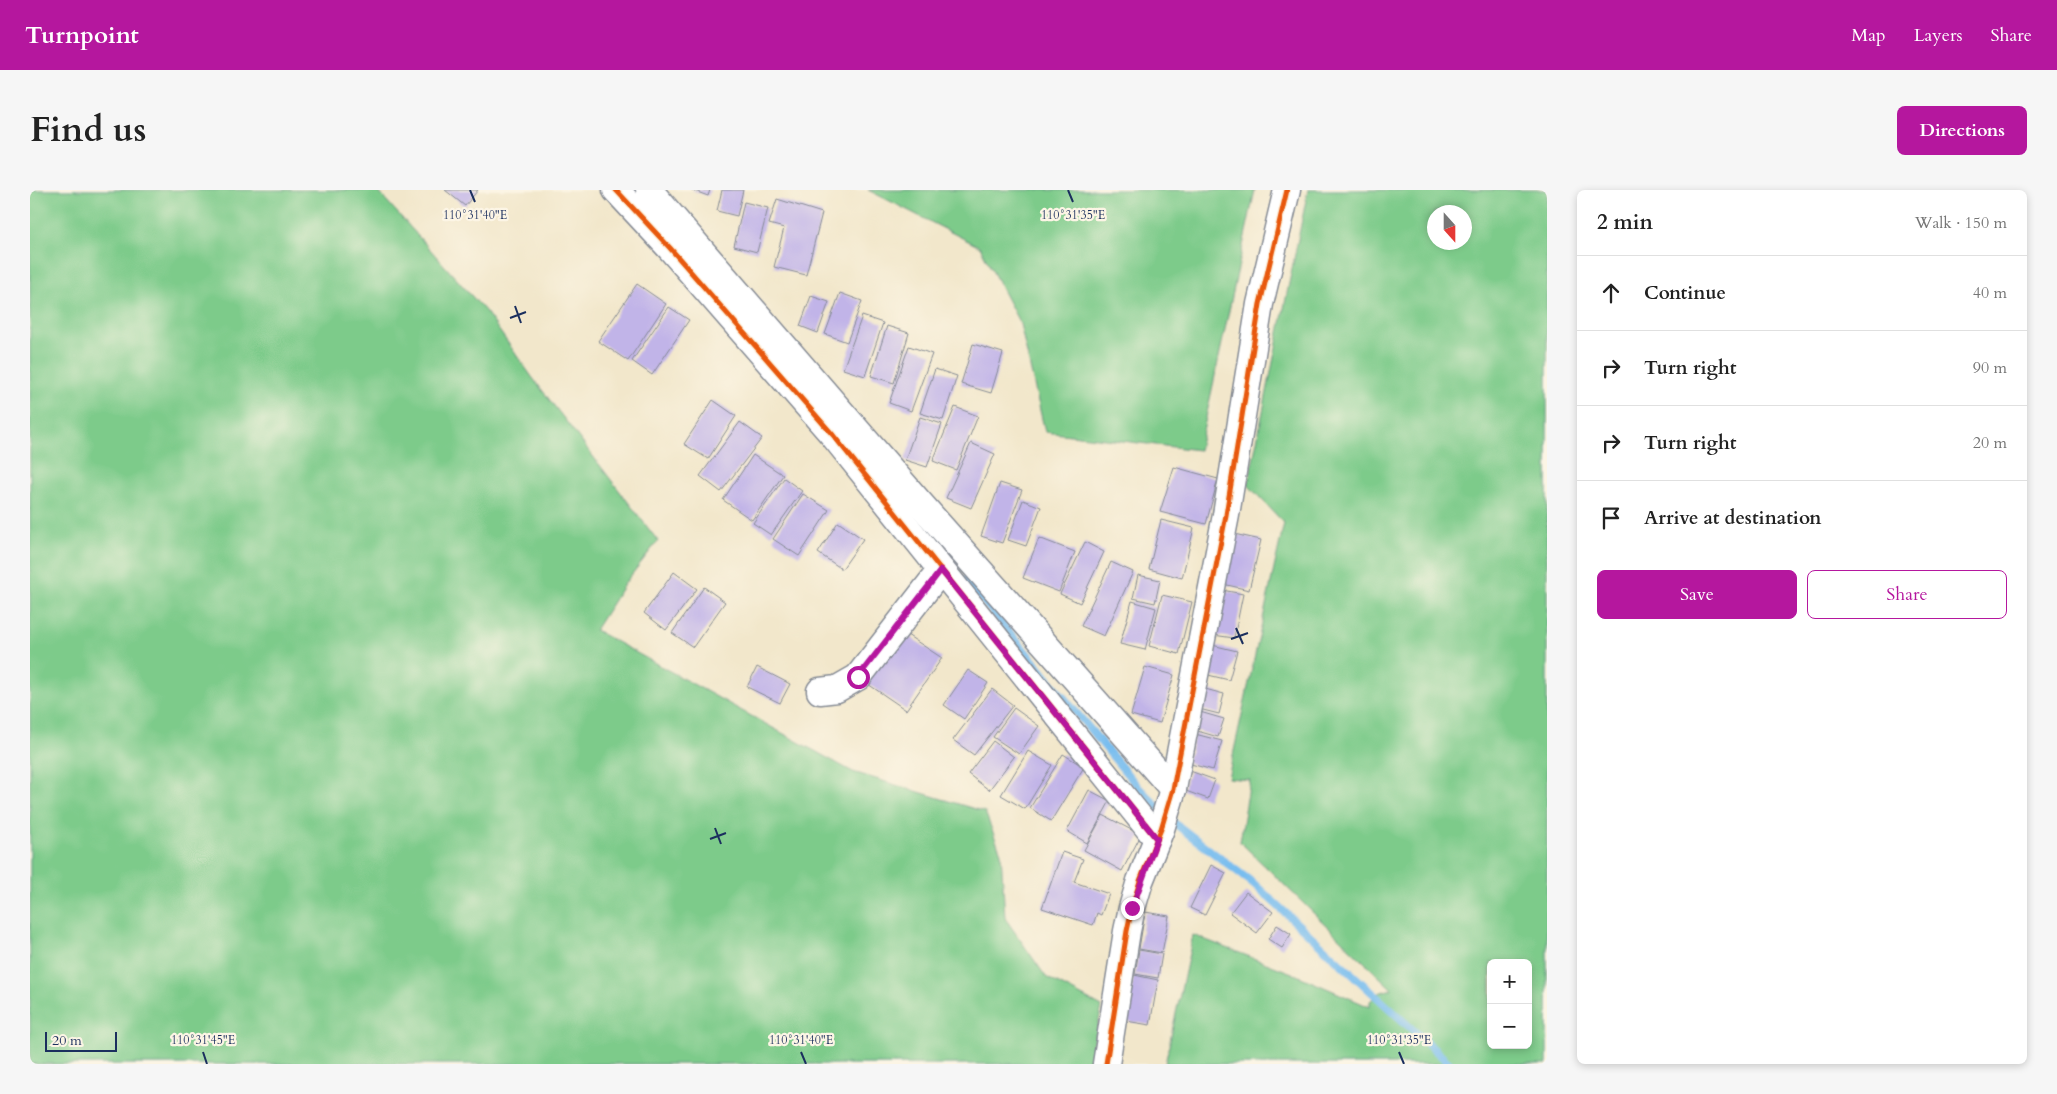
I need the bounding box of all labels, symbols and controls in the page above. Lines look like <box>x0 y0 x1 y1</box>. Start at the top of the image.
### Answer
text: Turnpoint <box>25 19 139 52</box>
text: Map <box>1851 23 1886 48</box>
text: Layers <box>1914 23 1963 48</box>
text: Share <box>1991 23 2032 48</box>
text: Find us <box>30 106 146 154</box>
button: Directions <box>1897 106 2027 155</box>
north arrow <box>1427 205 1472 250</box>
text: 110°31'40"E <box>443 207 507 223</box>
text: 110°31'35"E <box>1041 207 1105 223</box>
text: 2 min <box>1597 208 1653 237</box>
text: Walk · 150 m <box>1915 212 2007 234</box>
icon: ahead <box>1597 279 1625 307</box>
text: Continue <box>1644 280 1726 306</box>
text: 40 m <box>1973 282 2007 304</box>
icon: right <box>1597 354 1625 382</box>
text: Turn right <box>1644 355 1736 381</box>
text: 90 m <box>1973 357 2007 379</box>
icon: right <box>1597 429 1625 457</box>
text: Turn right <box>1644 430 1736 456</box>
text: 20 m <box>1973 432 2007 454</box>
icon: arrive <box>1597 504 1625 532</box>
text: Arrive at destination <box>1644 505 1821 531</box>
button: Save <box>1597 570 1797 619</box>
button: Share <box>1807 570 2007 619</box>
route start <box>847 666 870 689</box>
route end <box>1121 897 1144 920</box>
map controls <box>1487 959 1532 1049</box>
button: + <box>1487 959 1532 1004</box>
button: − <box>1487 1004 1532 1049</box>
scale bar <box>45 1029 118 1052</box>
text: 20 m <box>52 1031 82 1050</box>
text: 110°31'45"E <box>171 1032 235 1048</box>
text: 110°31'40"E <box>769 1032 833 1048</box>
text: 110°31'35"E <box>1367 1032 1431 1048</box>

